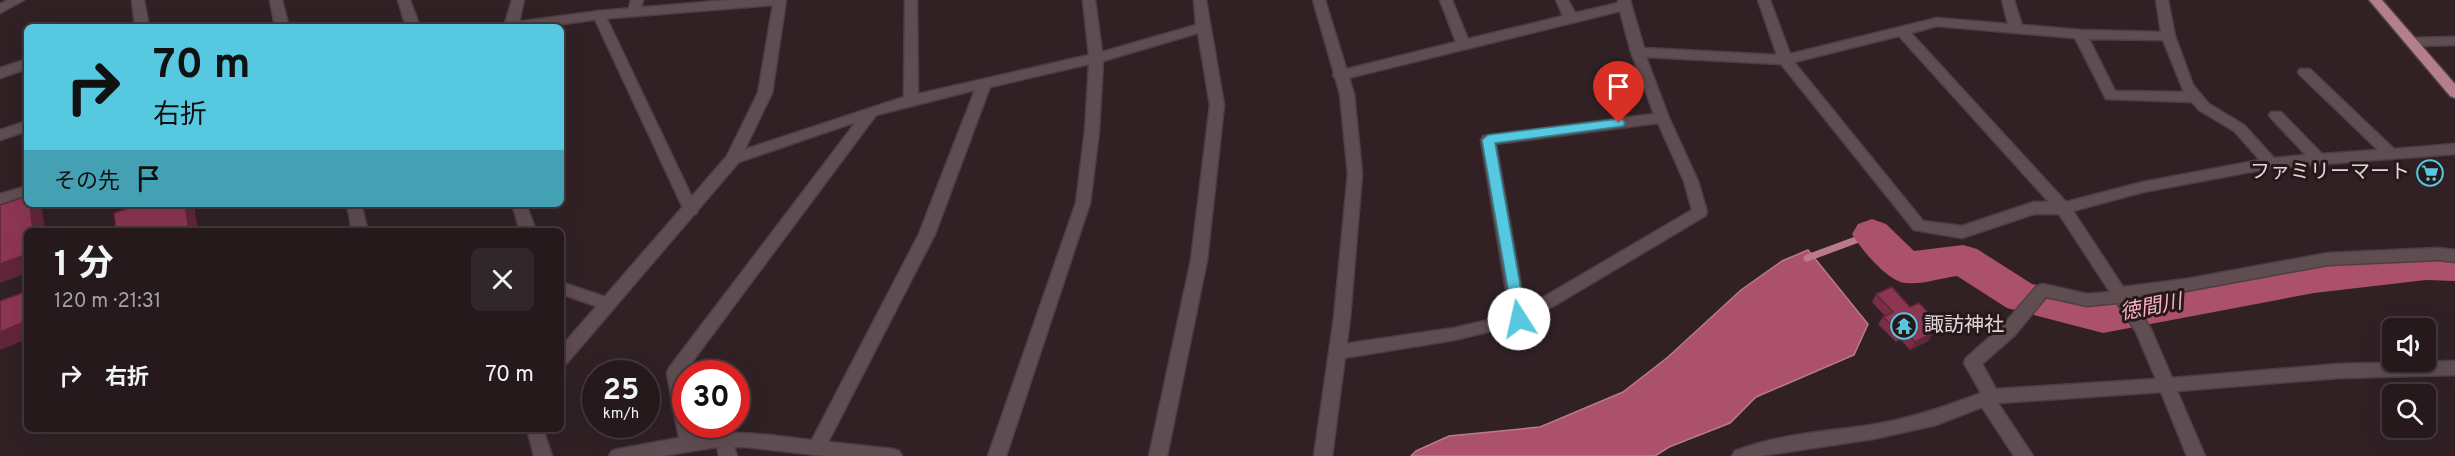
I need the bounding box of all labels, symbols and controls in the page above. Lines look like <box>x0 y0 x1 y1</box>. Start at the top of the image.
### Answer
text: 70 m <box>153 40 251 93</box>
icon: right <box>54 48 132 126</box>
pin <box>1593 61 1644 123</box>
icon: arrive <box>1602 70 1635 103</box>
text: 右折 <box>153 99 207 133</box>
supermarket icon: ファミリーマート <box>2415 158 2445 188</box>
place label: ファミリーマート <box>2250 160 2410 186</box>
icon: arrive <box>132 162 165 195</box>
text: その先 <box>54 169 120 196</box>
text: 1 分 <box>54 243 113 289</box>
button: close <box>471 248 534 311</box>
position arrow <box>1487 287 1551 351</box>
water label: 徳間川 <box>2118 288 2186 327</box>
text: 120 m · 21:31 <box>54 289 161 315</box>
temple icon: 諏訪神社 <box>1889 311 1919 341</box>
place label: 諏訪神社 <box>1924 313 2004 339</box>
map controls <box>2382 318 2436 438</box>
button: sound <box>2382 318 2436 372</box>
icon: right <box>54 359 87 392</box>
speed limit sign: 30 <box>672 360 750 438</box>
text: 70 m <box>485 362 534 389</box>
text: 右折 <box>105 365 149 392</box>
text: 25 <box>603 373 639 410</box>
button: search <box>2382 384 2436 438</box>
text: km/h <box>603 405 639 424</box>

